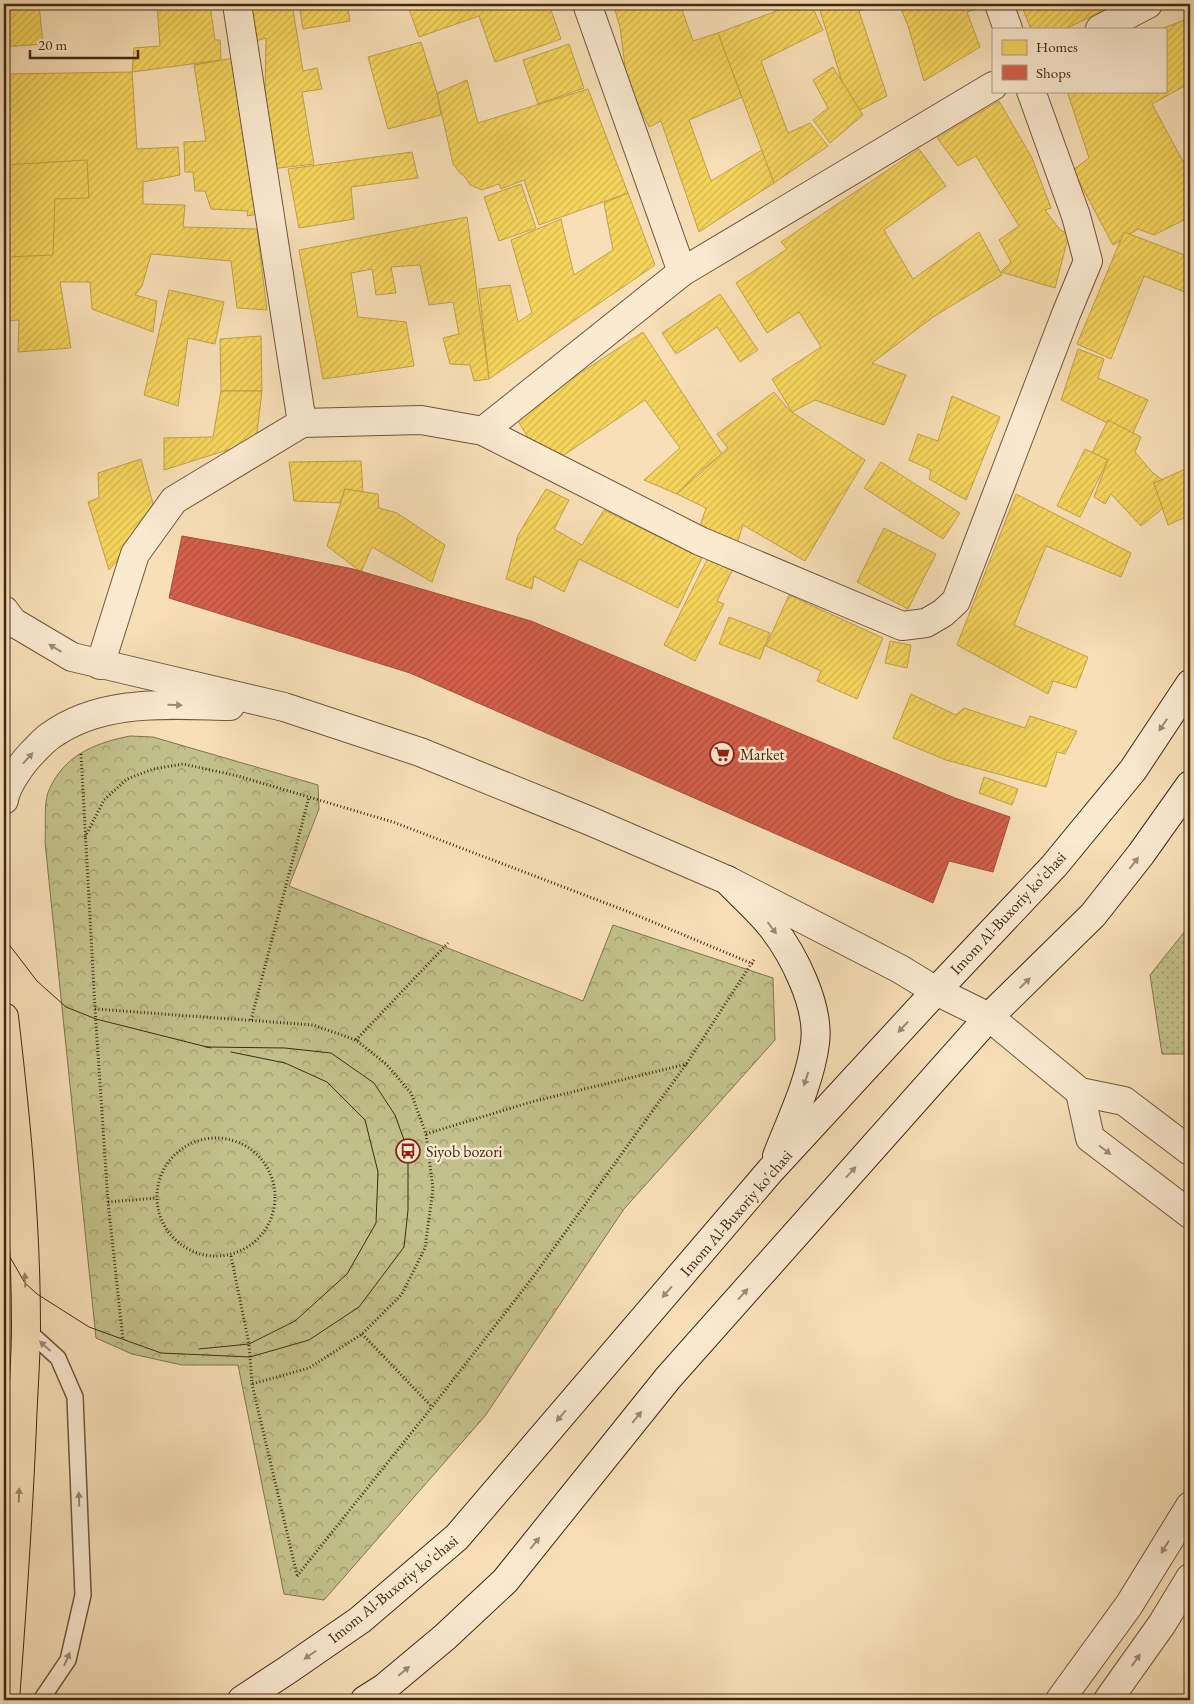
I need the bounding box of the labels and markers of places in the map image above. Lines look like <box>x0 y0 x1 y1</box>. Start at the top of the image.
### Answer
supermarket icon: Market <box>709 741 735 767</box>
place label: Market <box>740 744 785 765</box>
bus stop icon: Siyob bozori <box>395 1138 421 1164</box>
place label: Siyob bozori <box>426 1141 503 1162</box>

